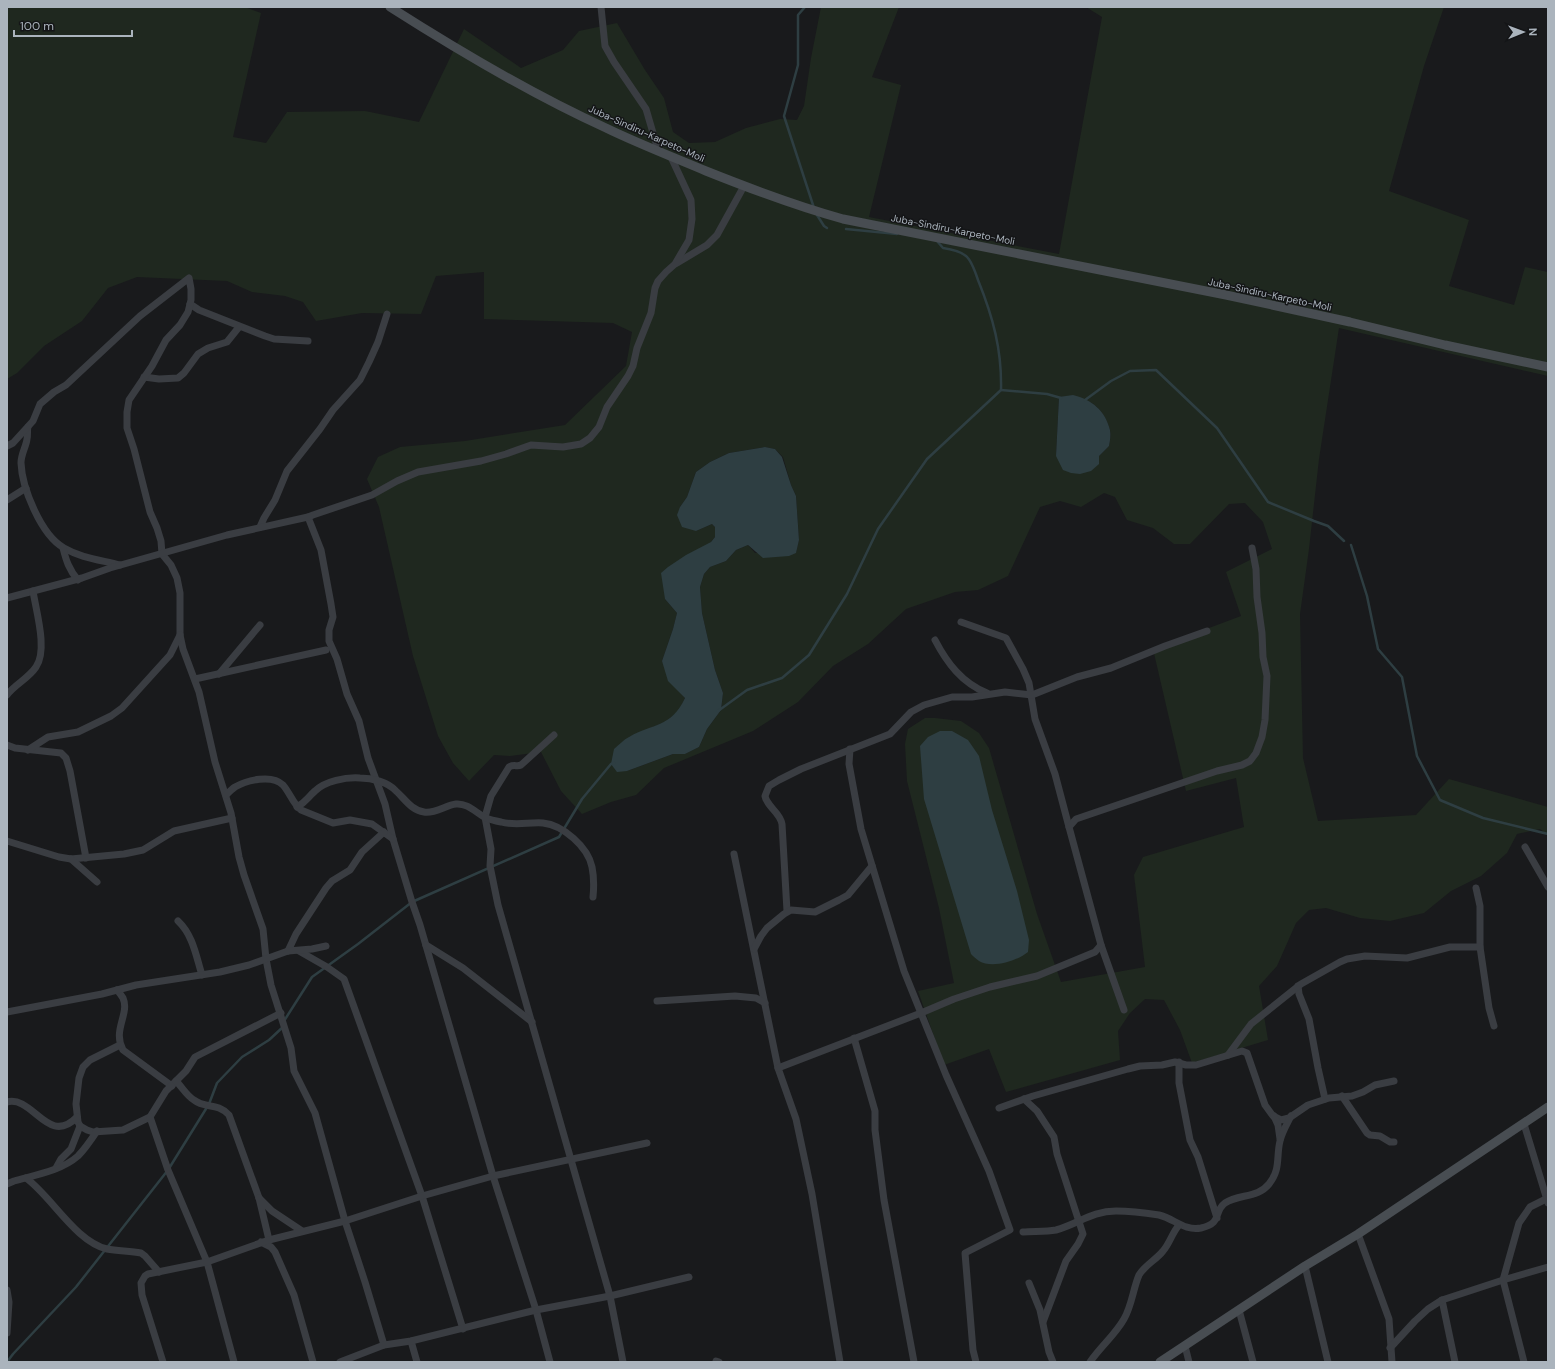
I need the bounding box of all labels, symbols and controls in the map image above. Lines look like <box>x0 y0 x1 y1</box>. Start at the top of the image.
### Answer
scale bar <box>14 12 132 38</box>
north arrow <box>1503 12 1543 52</box>
text: 100 m <box>20 18 54 34</box>
text: N <box>1526 28 1540 36</box>
street label: Juba-Sindiru-Karpeto-Moli <box>587 102 707 165</box>
street label: Juba-Sindiru-Karpeto-Moli <box>890 211 1016 248</box>
street label: Juba-Sindiru-Karpeto-Moli <box>1207 275 1333 314</box>

